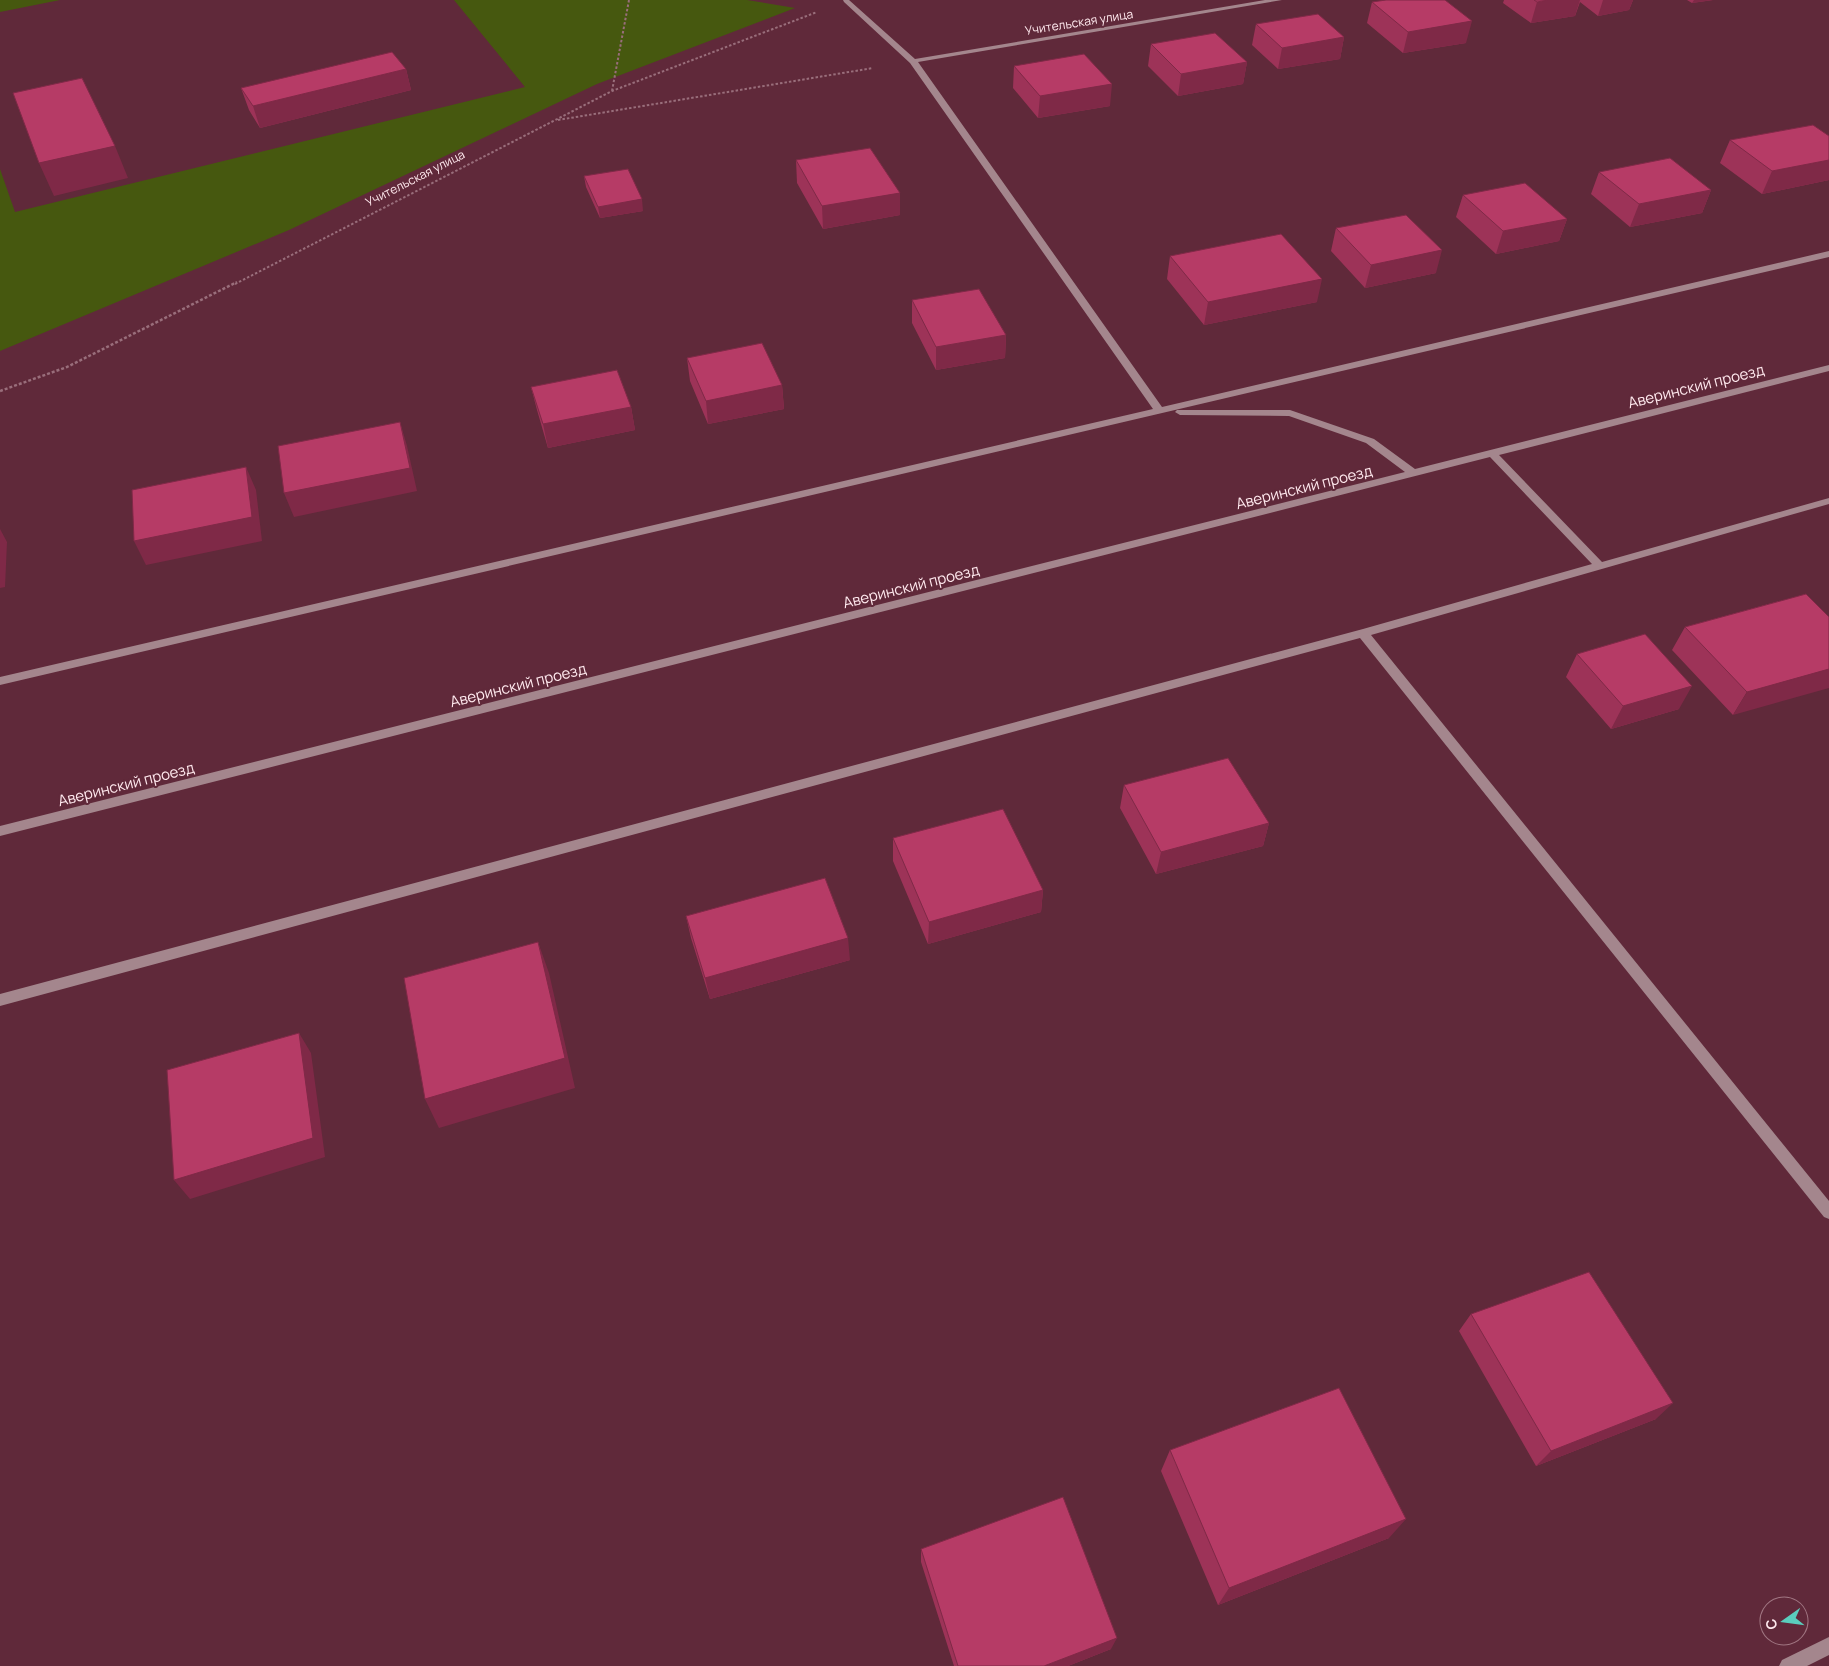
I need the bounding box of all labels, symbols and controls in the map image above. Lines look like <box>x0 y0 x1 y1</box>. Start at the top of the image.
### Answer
street label: Учительская улица <box>1024 5 1134 39</box>
street label: Учительская улица <box>362 146 468 210</box>
street label: Аверинский проезд <box>1626 359 1766 413</box>
street label: Аверинский проезд <box>1234 460 1374 514</box>
street label: Аверинский проезд <box>841 559 981 613</box>
street label: Аверинский проезд <box>448 658 588 712</box>
street label: Аверинский проезд <box>56 757 196 811</box>
north arrow <box>1759 1596 1809 1646</box>
text: С <box>1760 1617 1781 1632</box>

